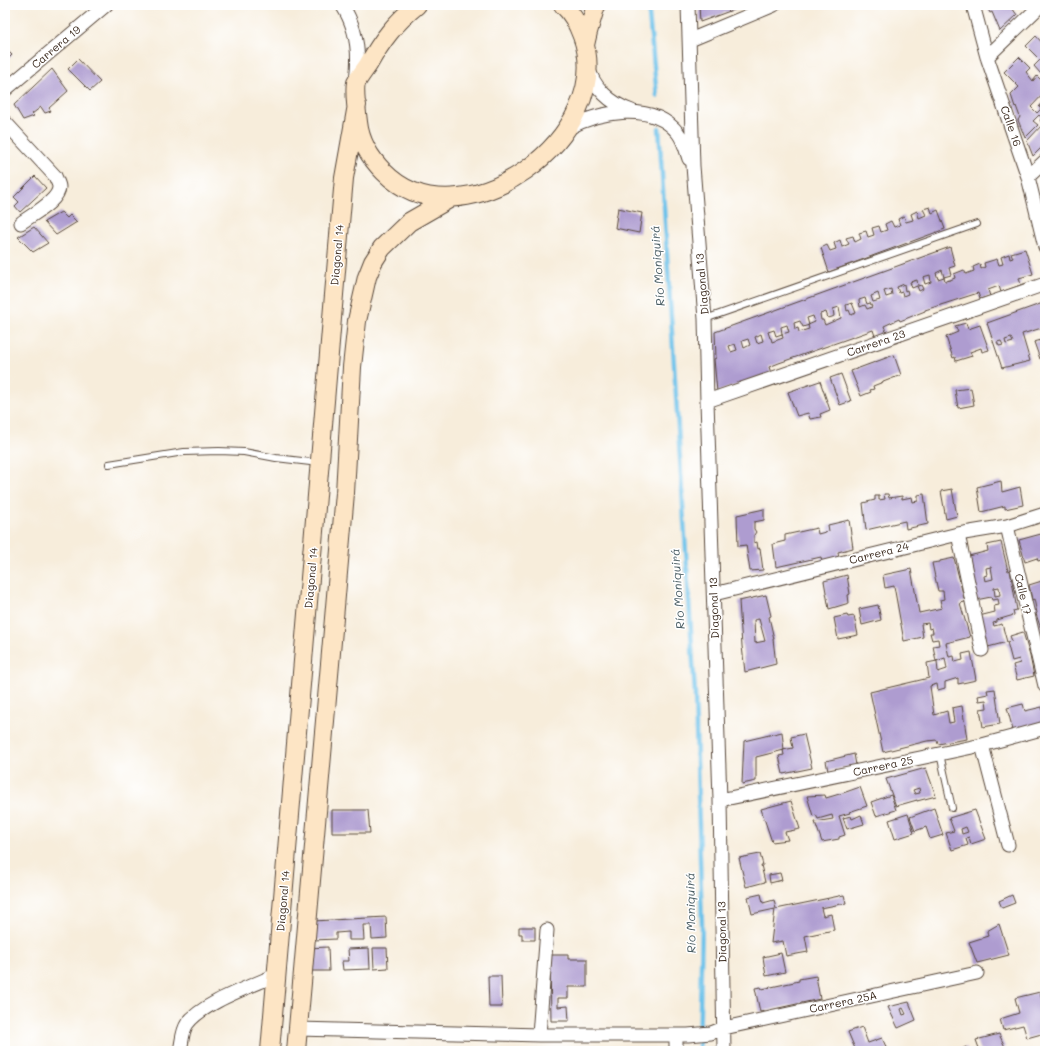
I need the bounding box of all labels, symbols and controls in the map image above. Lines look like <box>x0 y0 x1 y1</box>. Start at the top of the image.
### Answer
street label: Carrera 19 <box>28 21 84 72</box>
street label: Calle 16 <box>998 103 1025 148</box>
street label: Diagonal 14 <box>326 223 347 286</box>
water label: Río Moniquirá <box>646 225 668 307</box>
street label: Diagonal 13 <box>691 252 712 315</box>
street label: Carrera 23 <box>845 325 908 360</box>
street label: Carrera 24 <box>847 538 911 567</box>
street label: Diagonal 14 <box>300 546 321 609</box>
water label: Río Moniquirá <box>666 548 688 630</box>
street label: Calle 17 <box>1012 572 1035 616</box>
street label: Diagonal 13 <box>705 577 722 639</box>
street label: Carrera 25 <box>852 752 914 779</box>
street label: Diagonal 14 <box>272 869 293 932</box>
water label: Río Moniquirá <box>681 872 699 954</box>
street label: Diagonal 13 <box>713 901 730 963</box>
street label: Carrera 25A <box>808 987 878 1016</box>

